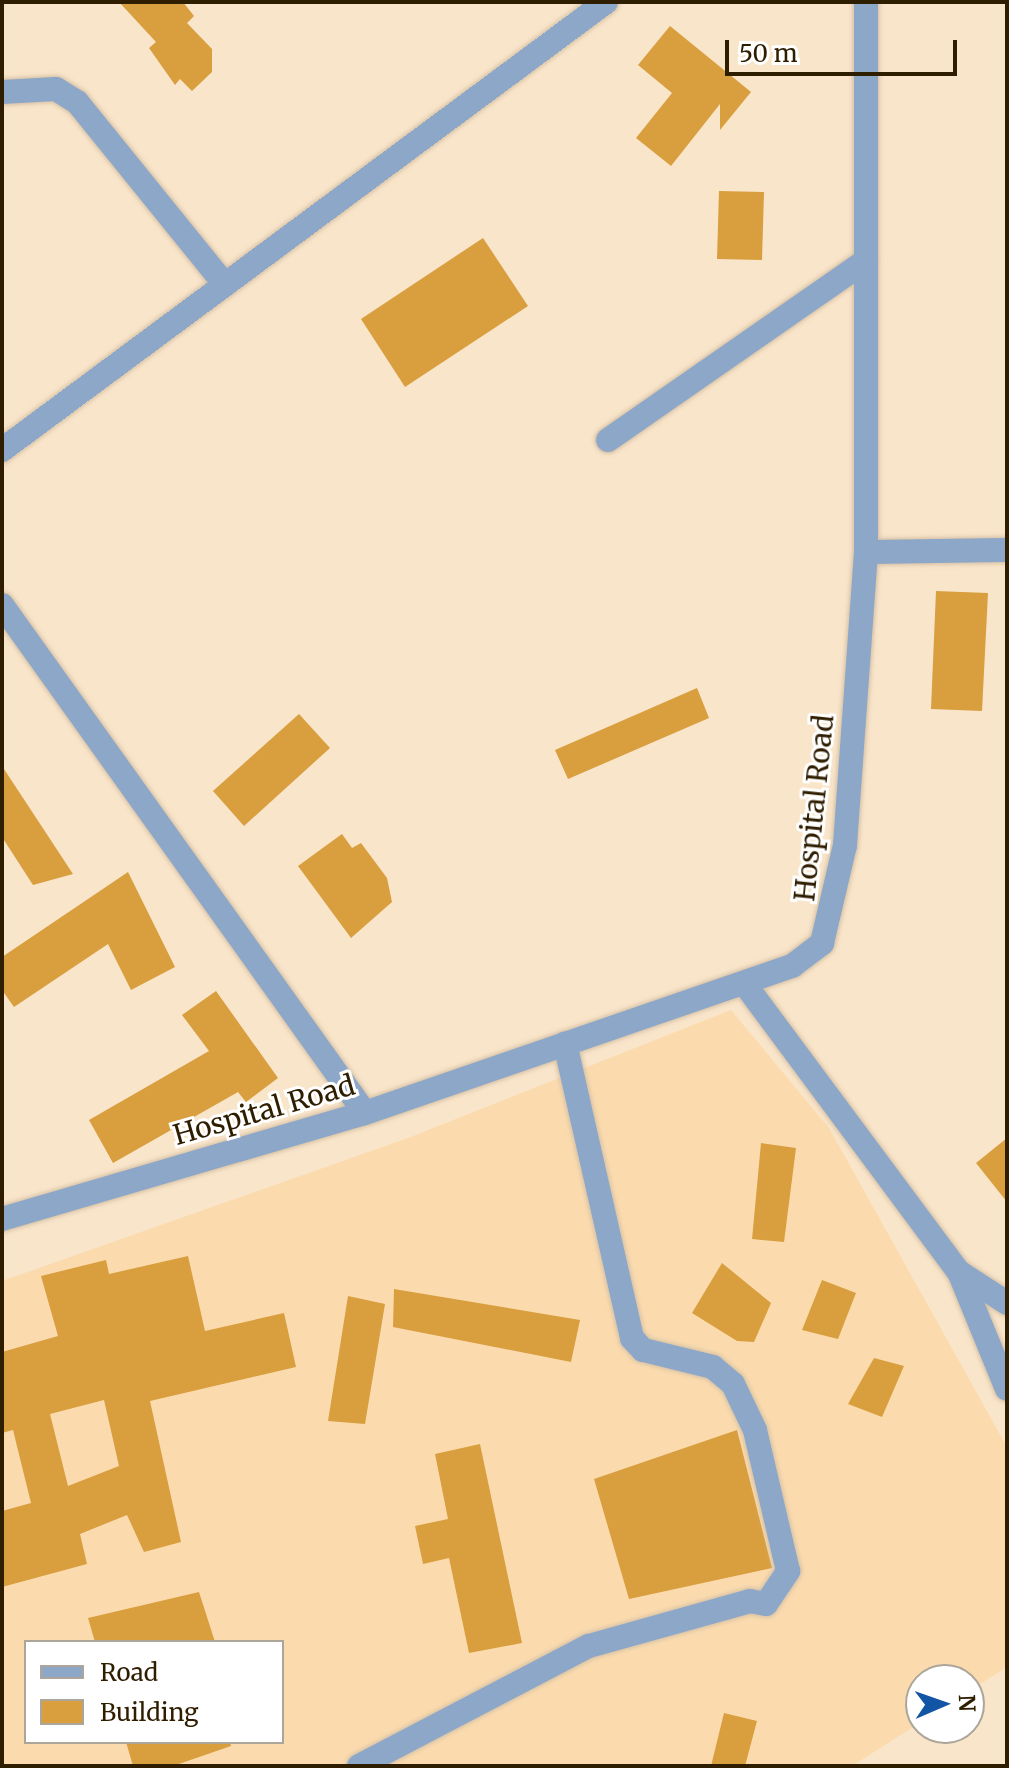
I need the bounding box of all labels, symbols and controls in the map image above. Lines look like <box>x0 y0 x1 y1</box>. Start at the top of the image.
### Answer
scale bar <box>729 24 961 74</box>
text: 50 m <box>739 38 798 69</box>
street label: Hospital Road <box>788 713 840 903</box>
street label: Hospital Road <box>169 1068 359 1152</box>
legend <box>24 1640 284 1744</box>
text: Road <box>100 1657 158 1688</box>
north arrow <box>905 1664 985 1744</box>
text: N <box>953 1694 981 1712</box>
text: Building <box>100 1697 199 1728</box>

